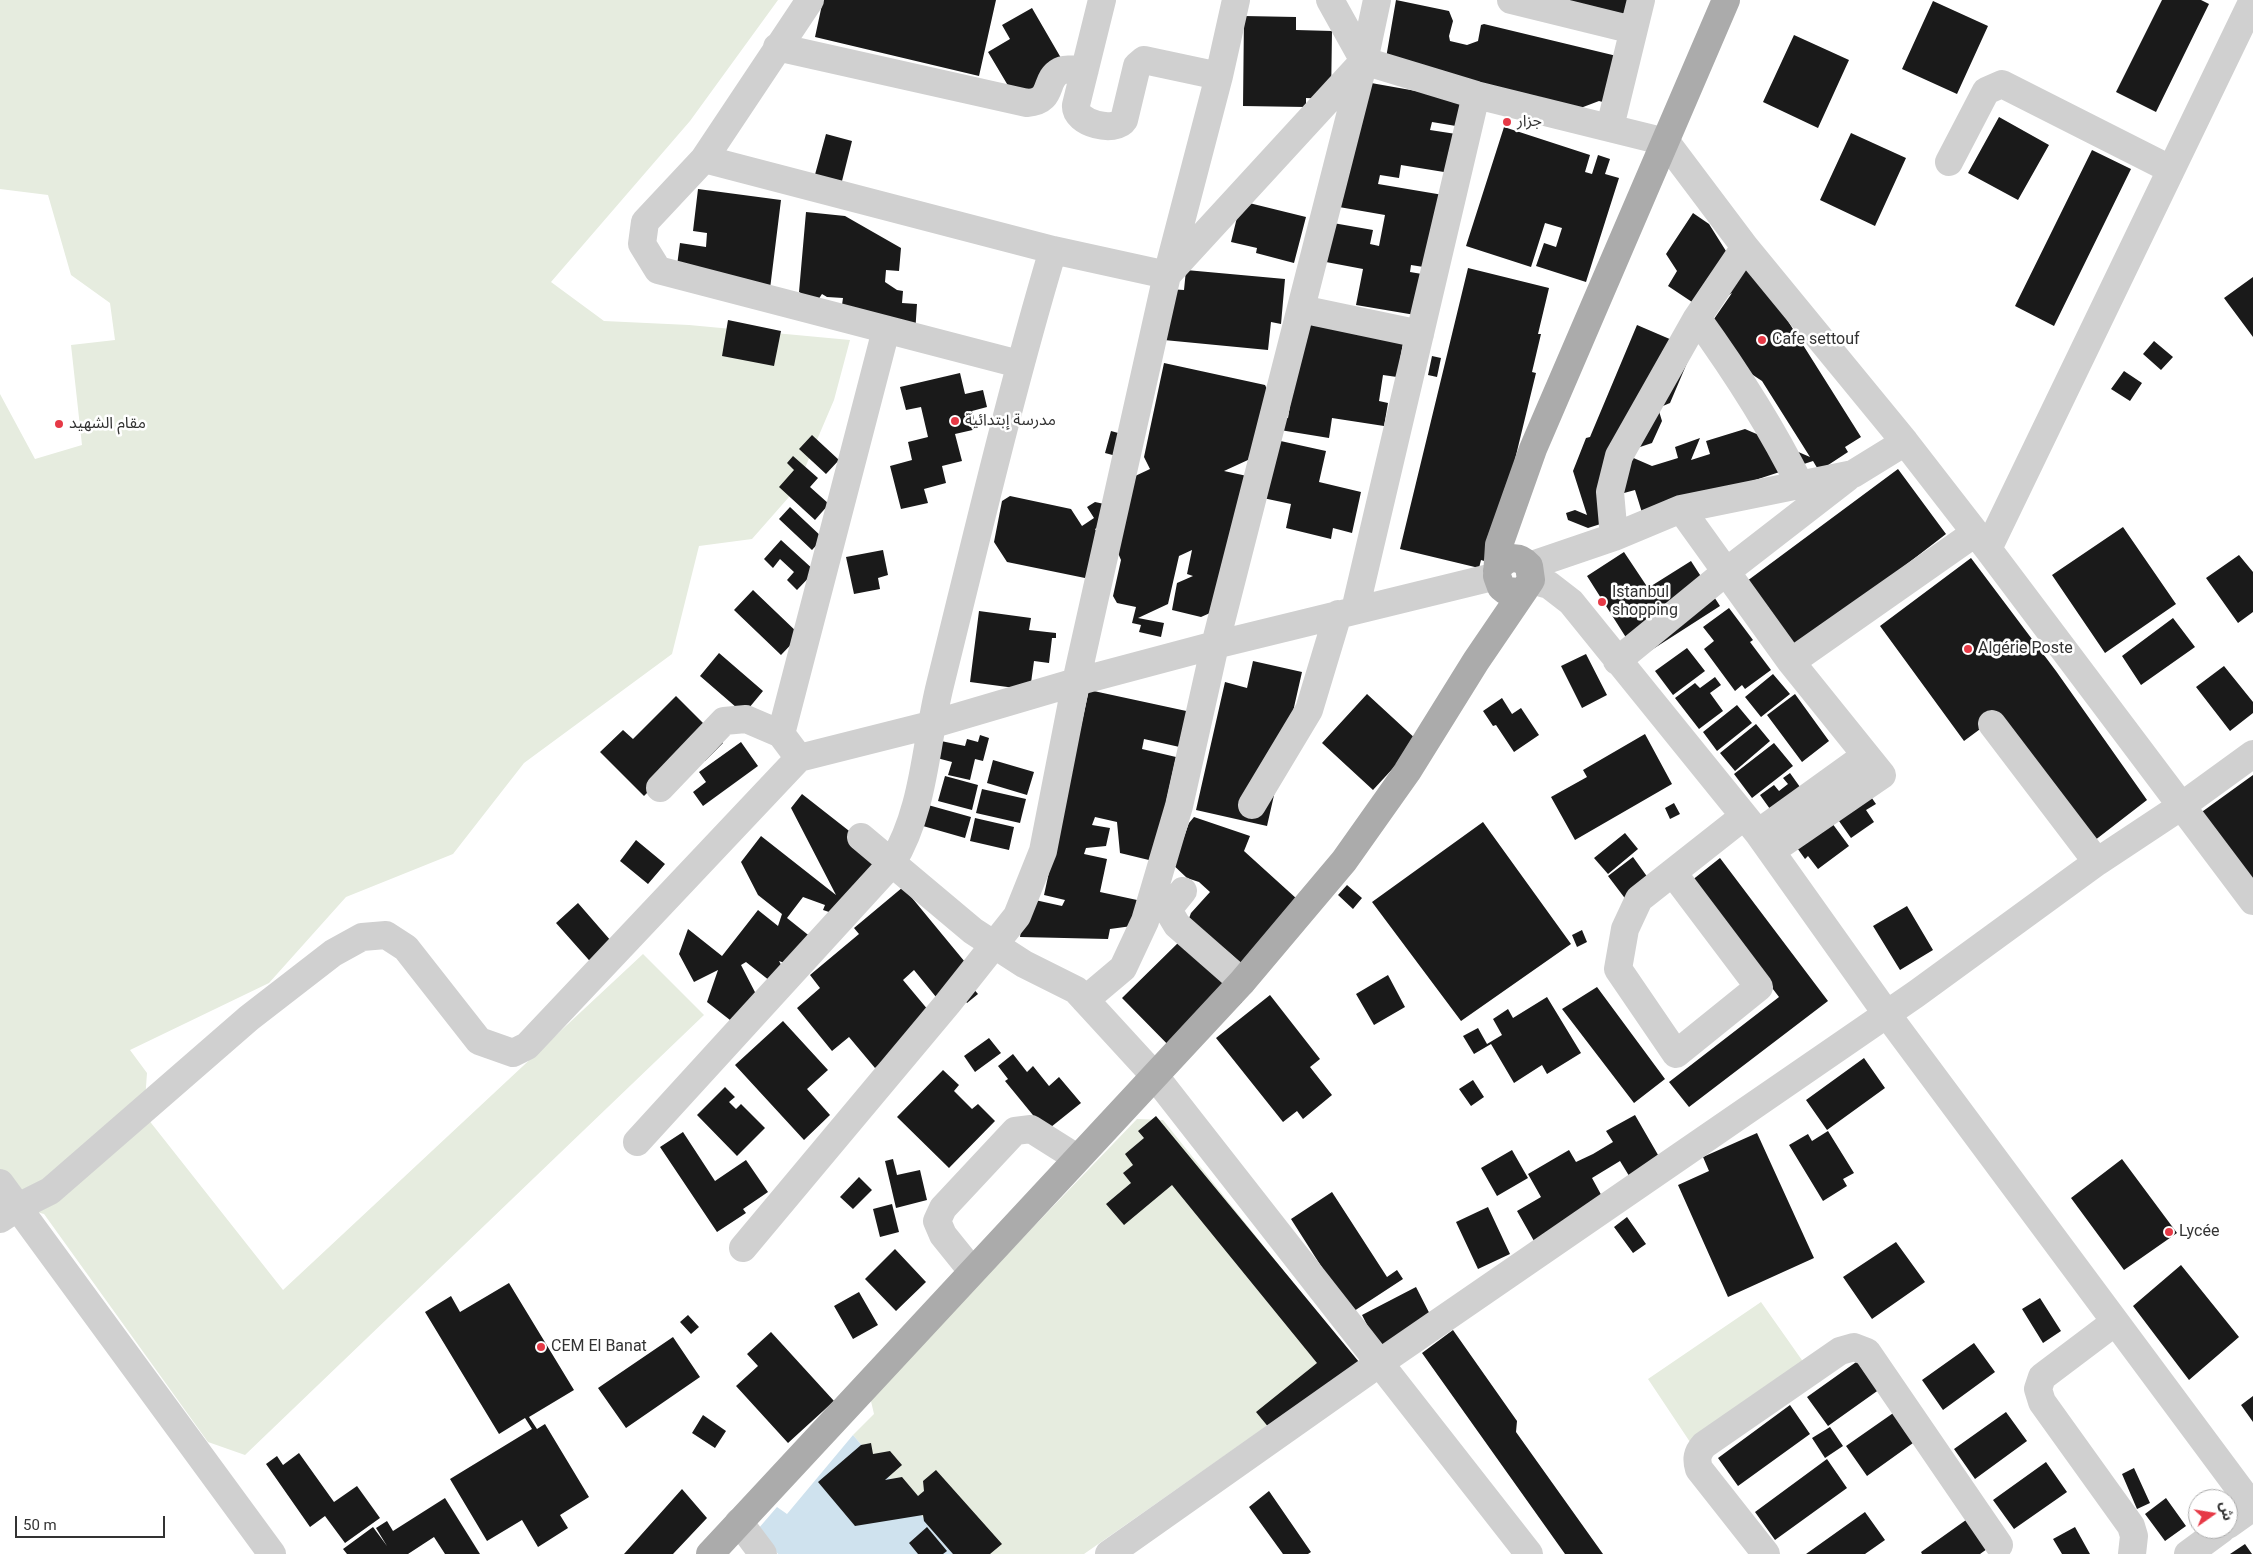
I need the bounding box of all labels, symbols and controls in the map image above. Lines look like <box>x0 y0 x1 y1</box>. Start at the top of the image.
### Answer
place label: جزار <box>1517 112 1542 132</box>
marker: جزار <box>1501 116 1513 128</box>
place label: Cafe settouf <box>1772 330 1860 350</box>
marker: Cafe settouf <box>1756 334 1768 346</box>
place label: مدرسة إبتدائية <box>965 411 1056 431</box>
place label: مقام الشهيد <box>69 414 146 434</box>
marker: مدرسة إبتدائية <box>949 415 961 427</box>
marker: مقام الشهيد <box>53 418 65 430</box>
place label: Istanbul shopping <box>1612 583 1678 621</box>
marker: Istanbul shopping <box>1596 596 1608 608</box>
place label: Algérie Poste <box>1978 639 2073 659</box>
marker: Algérie Poste <box>1962 643 1974 655</box>
place label: Lycée <box>2179 1222 2219 1242</box>
marker: Lycée <box>2163 1226 2175 1238</box>
place label: CEM El Banat <box>551 1337 647 1357</box>
marker: CEM El Banat <box>535 1341 547 1353</box>
north arrow <box>2188 1489 2238 1539</box>
text: ش <box>2217 1500 2237 1522</box>
scale bar <box>18 1506 168 1538</box>
text: 50 m <box>23 1516 57 1534</box>

